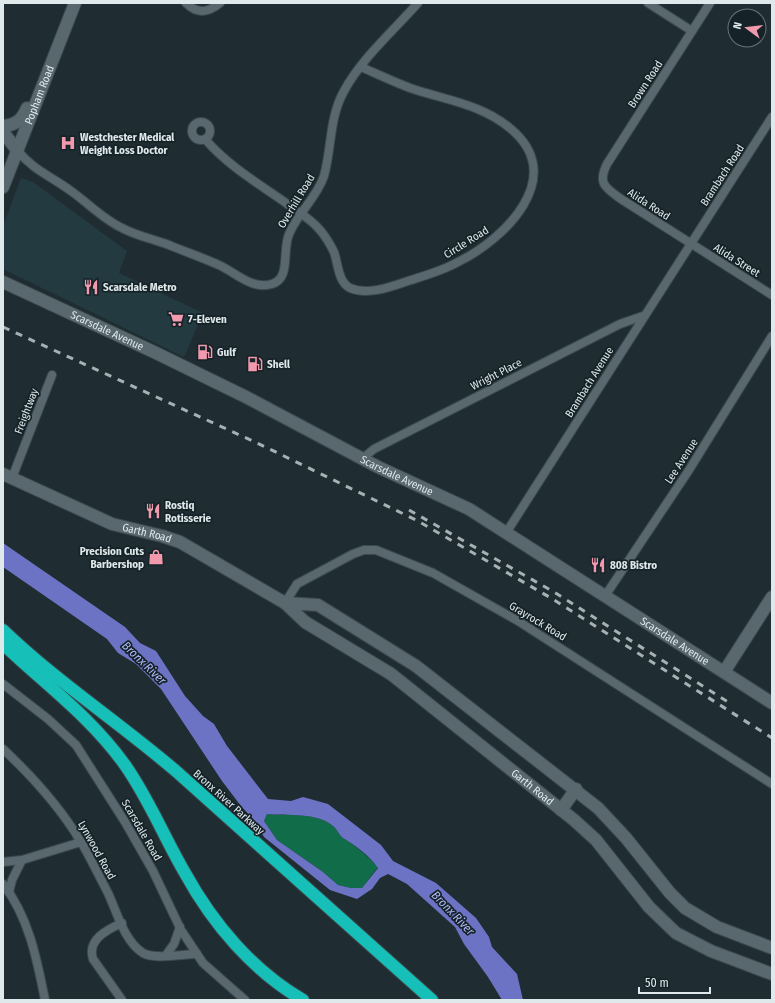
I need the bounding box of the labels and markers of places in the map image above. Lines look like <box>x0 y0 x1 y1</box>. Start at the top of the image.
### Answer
place label: Westchester Medical Weight Loss Doctor <box>80 131 175 157</box>
hospital icon: Westchester Medical Weight Loss Doctor <box>59 134 77 152</box>
restaurant icon: Scarsdale Metro <box>82 278 100 296</box>
place label: Scarsdale Metro <box>103 281 177 294</box>
supermarket icon: 7-Eleven <box>167 310 185 328</box>
place label: 7-Eleven <box>188 313 227 326</box>
fuel station icon: Gulf <box>196 343 214 361</box>
place label: Gulf <box>217 346 237 359</box>
fuel station icon: Shell <box>246 355 264 373</box>
place label: Shell <box>267 358 291 371</box>
place label: Rostiq Rotisserie <box>165 499 212 525</box>
restaurant icon: Rostiq Rotisserie <box>144 502 162 520</box>
place label: Precision Cuts Barbershop <box>80 545 144 571</box>
shop icon: Precision Cuts Barbershop <box>147 548 165 566</box>
restaurant icon: 808 Bistro <box>589 556 607 574</box>
place label: 808 Bistro <box>610 559 657 572</box>

